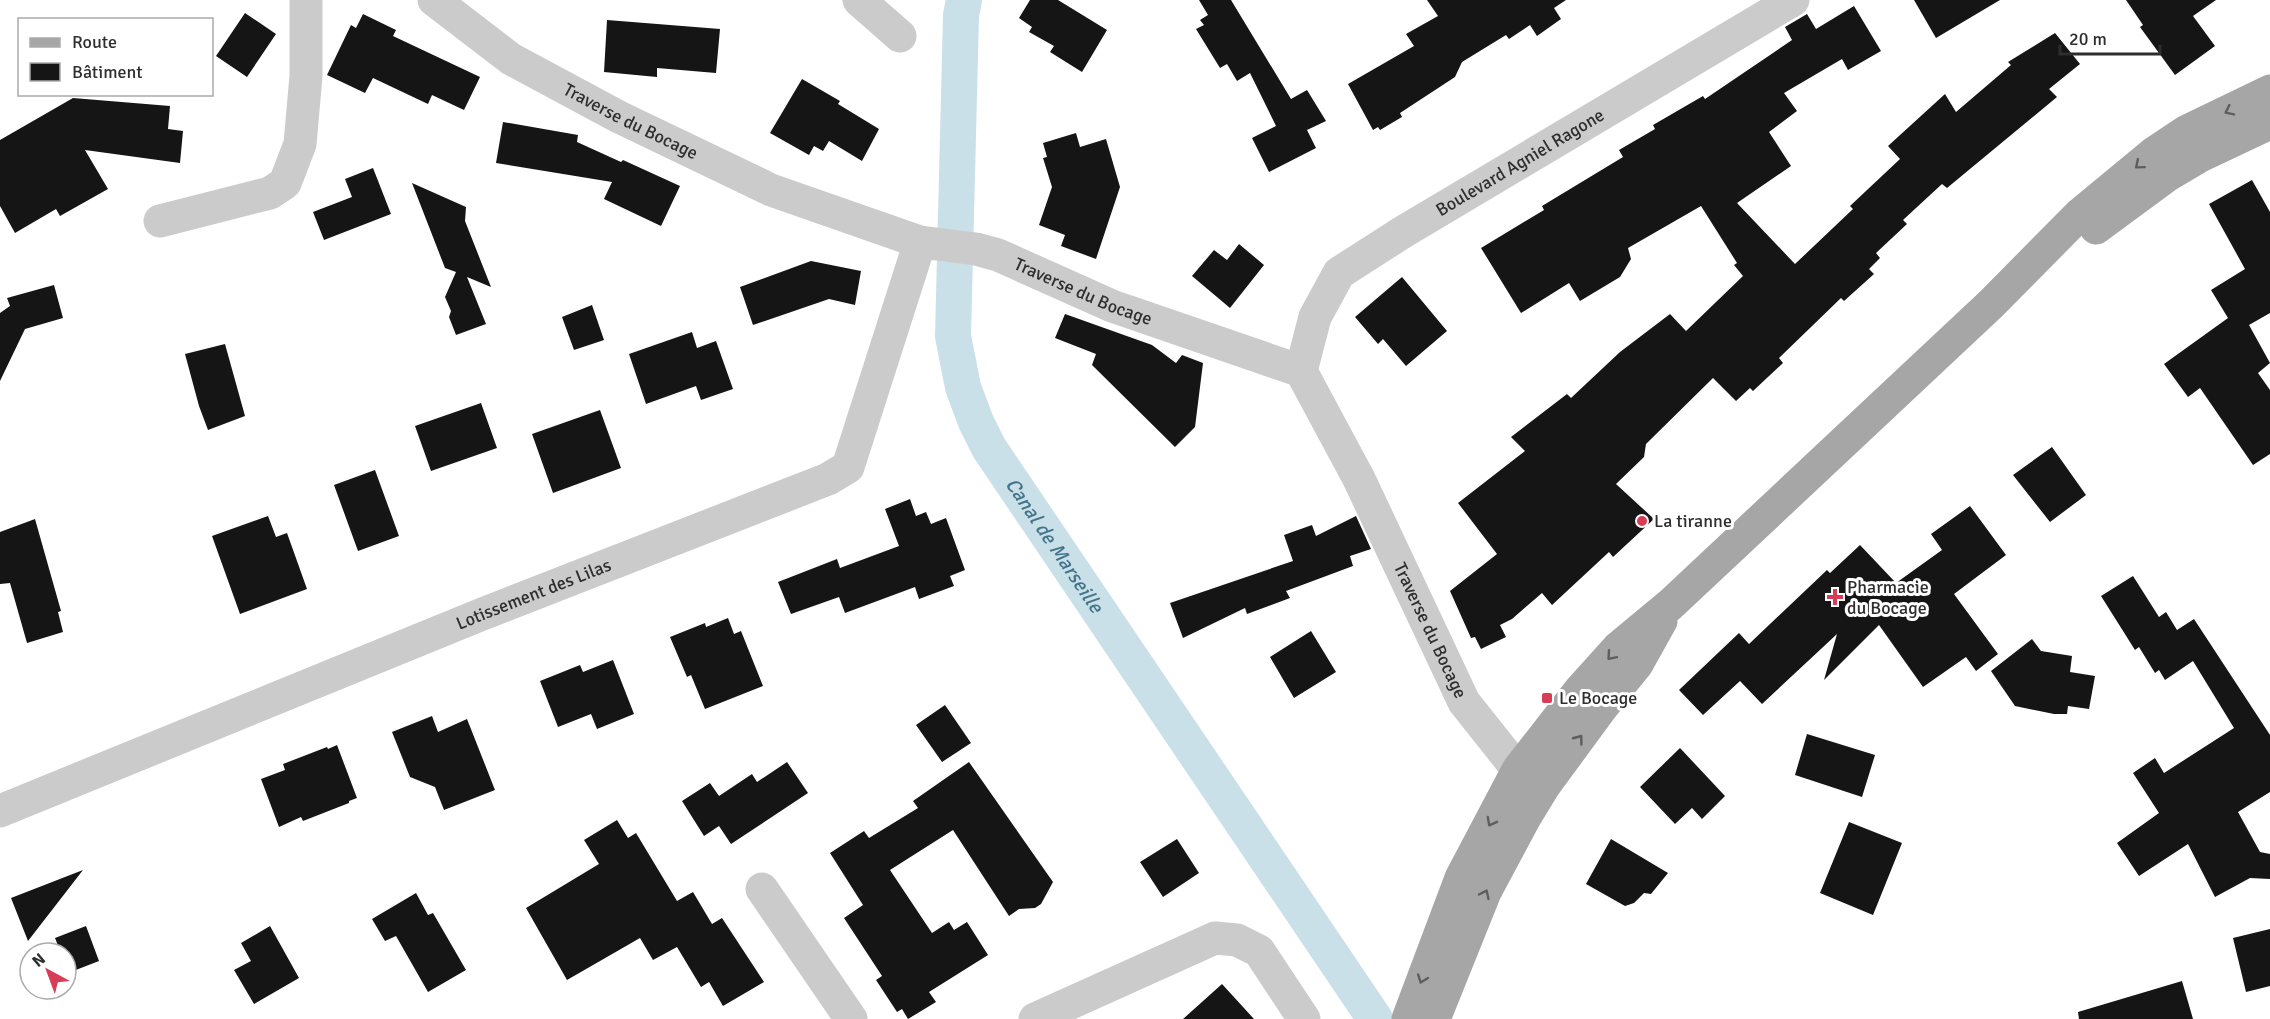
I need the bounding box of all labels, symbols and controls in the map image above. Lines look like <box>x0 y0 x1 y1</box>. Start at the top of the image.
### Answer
legend <box>18 18 213 96</box>
scale bar <box>2060 18 2160 56</box>
text: 20 m <box>2069 28 2107 50</box>
text: Route <box>72 31 117 53</box>
text: Bâtiment <box>72 61 143 83</box>
street label: Traverse du Bocage <box>560 78 701 164</box>
one-way arrow <box>2224 103 2235 115</box>
street label: Boulevard Agniel Ragone <box>1432 104 1608 221</box>
one-way arrow <box>2135 157 2146 168</box>
street label: Traverse du Bocage <box>1011 253 1155 330</box>
water label: Canal de Marseille <box>1000 473 1110 618</box>
place label: La tiranne <box>1654 510 1732 532</box>
marker: La tiranne <box>1635 514 1649 528</box>
street label: Lotissement des Lilas <box>453 554 614 635</box>
street label: Traverse du Bocage <box>1389 559 1472 702</box>
place label: Pharmacie du Bocage <box>1847 576 1929 619</box>
marker: Pharmacie du Bocage <box>1828 590 1842 604</box>
one-way arrow <box>1607 649 1618 660</box>
place label: Le Bocage <box>1559 687 1637 709</box>
marker: Le Bocage <box>1540 691 1554 705</box>
one-way arrow <box>1572 735 1583 746</box>
one-way arrow <box>1487 816 1498 826</box>
one-way arrow <box>1477 889 1489 900</box>
north arrow <box>18 941 78 1001</box>
text: N <box>28 949 50 972</box>
one-way arrow <box>1417 973 1430 984</box>

